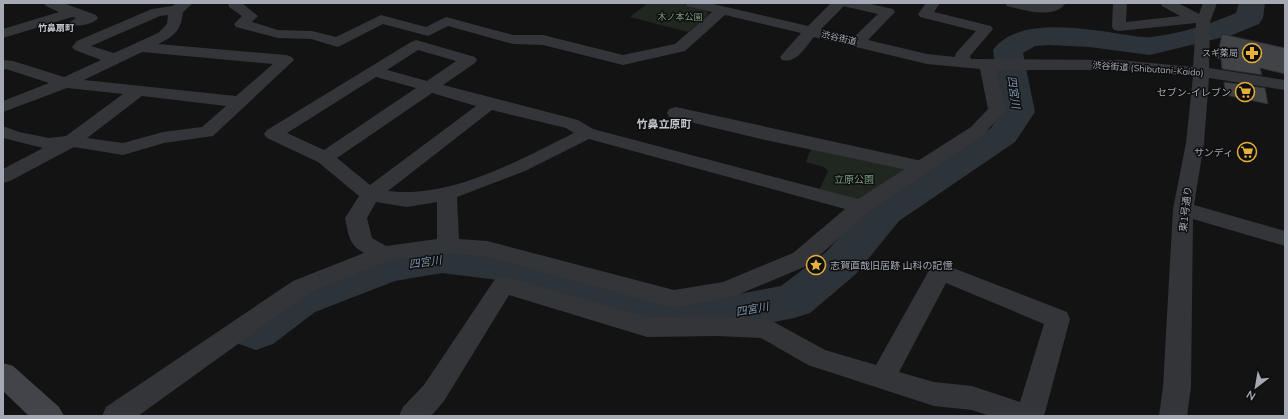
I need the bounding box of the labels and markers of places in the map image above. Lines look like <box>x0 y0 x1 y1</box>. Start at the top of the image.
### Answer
pharmacy icon: スギ薬局 <box>1241 42 1263 64</box>
place label: スギ薬局 <box>1202 47 1238 58</box>
supermarket icon: セブン-イレブン <box>1234 81 1256 103</box>
place label: セブン-イレブン <box>1157 86 1231 99</box>
supermarket icon: サンディ <box>1236 141 1258 163</box>
place label: サンディ <box>1194 146 1233 159</box>
place icon: 志賀直哉旧居跡 山科の記憶 <box>805 254 827 276</box>
place label: 志賀直哉旧居跡 山科の記憶 <box>830 259 954 272</box>

